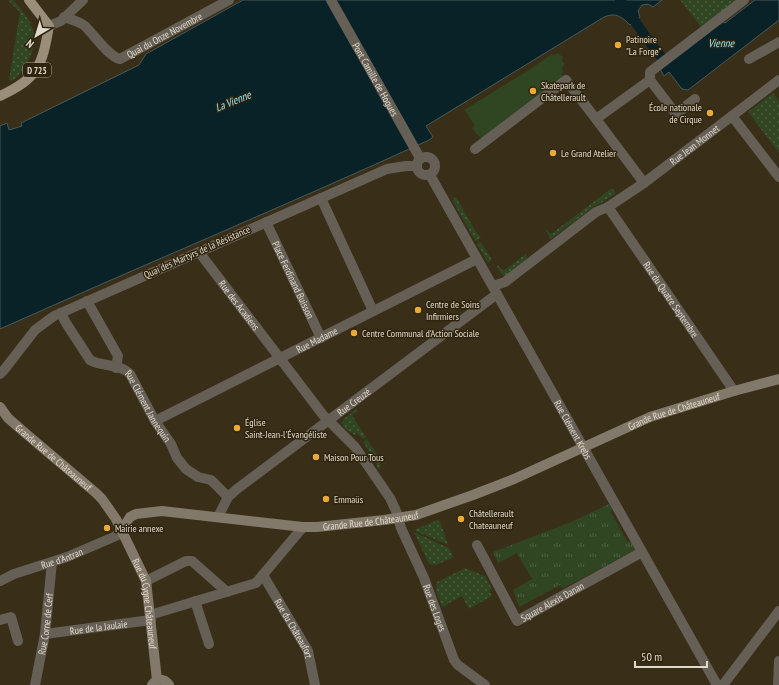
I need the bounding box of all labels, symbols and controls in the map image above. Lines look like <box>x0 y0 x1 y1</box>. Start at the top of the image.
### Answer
street label: Quai du Onze Novembre <box>124 9 204 61</box>
north arrow <box>16 16 56 56</box>
place label: Patinoire "La Forge" <box>626 33 661 58</box>
water label: Vienne <box>708 36 736 50</box>
text: N <box>23 37 36 51</box>
street label: Pont Camille de Hogues <box>350 40 402 119</box>
marker: Patinoire "La Forge" <box>613 40 623 50</box>
road number: D 725 <box>23 63 51 77</box>
place label: Skatepark de Châtellerault <box>541 79 586 104</box>
marker: Skatepark de Châtellerault <box>528 86 538 96</box>
water label: La Vienne <box>213 87 254 114</box>
place label: École nationale de Cirque <box>649 101 702 126</box>
marker: École nationale de Cirque <box>705 108 715 118</box>
street label: Rue Jean Monnet <box>667 121 722 168</box>
place label: Le Grand Atelier <box>561 147 616 160</box>
marker: Le Grand Atelier <box>548 148 558 158</box>
street label: Quai des Martyrs de la Résistance <box>142 223 252 281</box>
street label: Place Ferdinand Buisson <box>270 239 317 321</box>
street label: Rue du Quatre Septembre <box>641 259 702 340</box>
street label: Rue des Acadiens <box>216 277 263 333</box>
place label: Centre de Soins Infirmiers <box>426 298 480 323</box>
marker: Centre de Soins Infirmiers <box>413 305 423 315</box>
street label: Rue Madame <box>294 324 340 356</box>
place label: Centre Communal d'Action Sociale <box>362 327 479 340</box>
marker: Centre Communal d'Action Sociale <box>349 328 359 338</box>
street label: Rue Clément Jannequin <box>123 367 174 444</box>
street label: Rue Creuzé <box>334 385 373 418</box>
street label: Grande Rue de Châteauneuf <box>626 389 722 433</box>
street label: Rue Clément Krebs <box>551 398 595 462</box>
place label: Église Saint-Jean-l'Évangéliste <box>245 416 327 441</box>
street label: Grande Rue de Châteauneuf <box>13 421 95 494</box>
marker: Église Saint-Jean-l'Évangéliste <box>232 423 242 433</box>
place label: Maison Pour Tous <box>324 451 384 464</box>
marker: Maison Pour Tous <box>311 452 321 462</box>
place label: Emmaüs <box>334 493 364 506</box>
marker: Emmaüs <box>321 494 331 504</box>
place label: Châtellerault Chateauneuf <box>469 507 514 532</box>
street label: Grande Rue de Châteauneuf <box>322 508 421 533</box>
marker: Châtellerault Chateauneuf <box>456 514 466 524</box>
place label: Mairie annexe <box>115 522 164 535</box>
marker: Mairie annexe <box>102 523 112 533</box>
street label: Rue d'Antran <box>39 545 85 571</box>
street label: Rue du Cygne Châteauneuf <box>130 556 160 650</box>
street label: Square Alexis Danan <box>518 579 586 624</box>
street label: Rue des Loges <box>420 582 450 634</box>
street label: Rue Corne de Cerf <box>35 592 55 656</box>
street label: Rue du Châteaufort <box>272 596 316 660</box>
street label: Rue de la Jaulaie <box>69 617 128 637</box>
scale bar <box>635 643 707 669</box>
text: 50 m <box>641 649 662 664</box>

